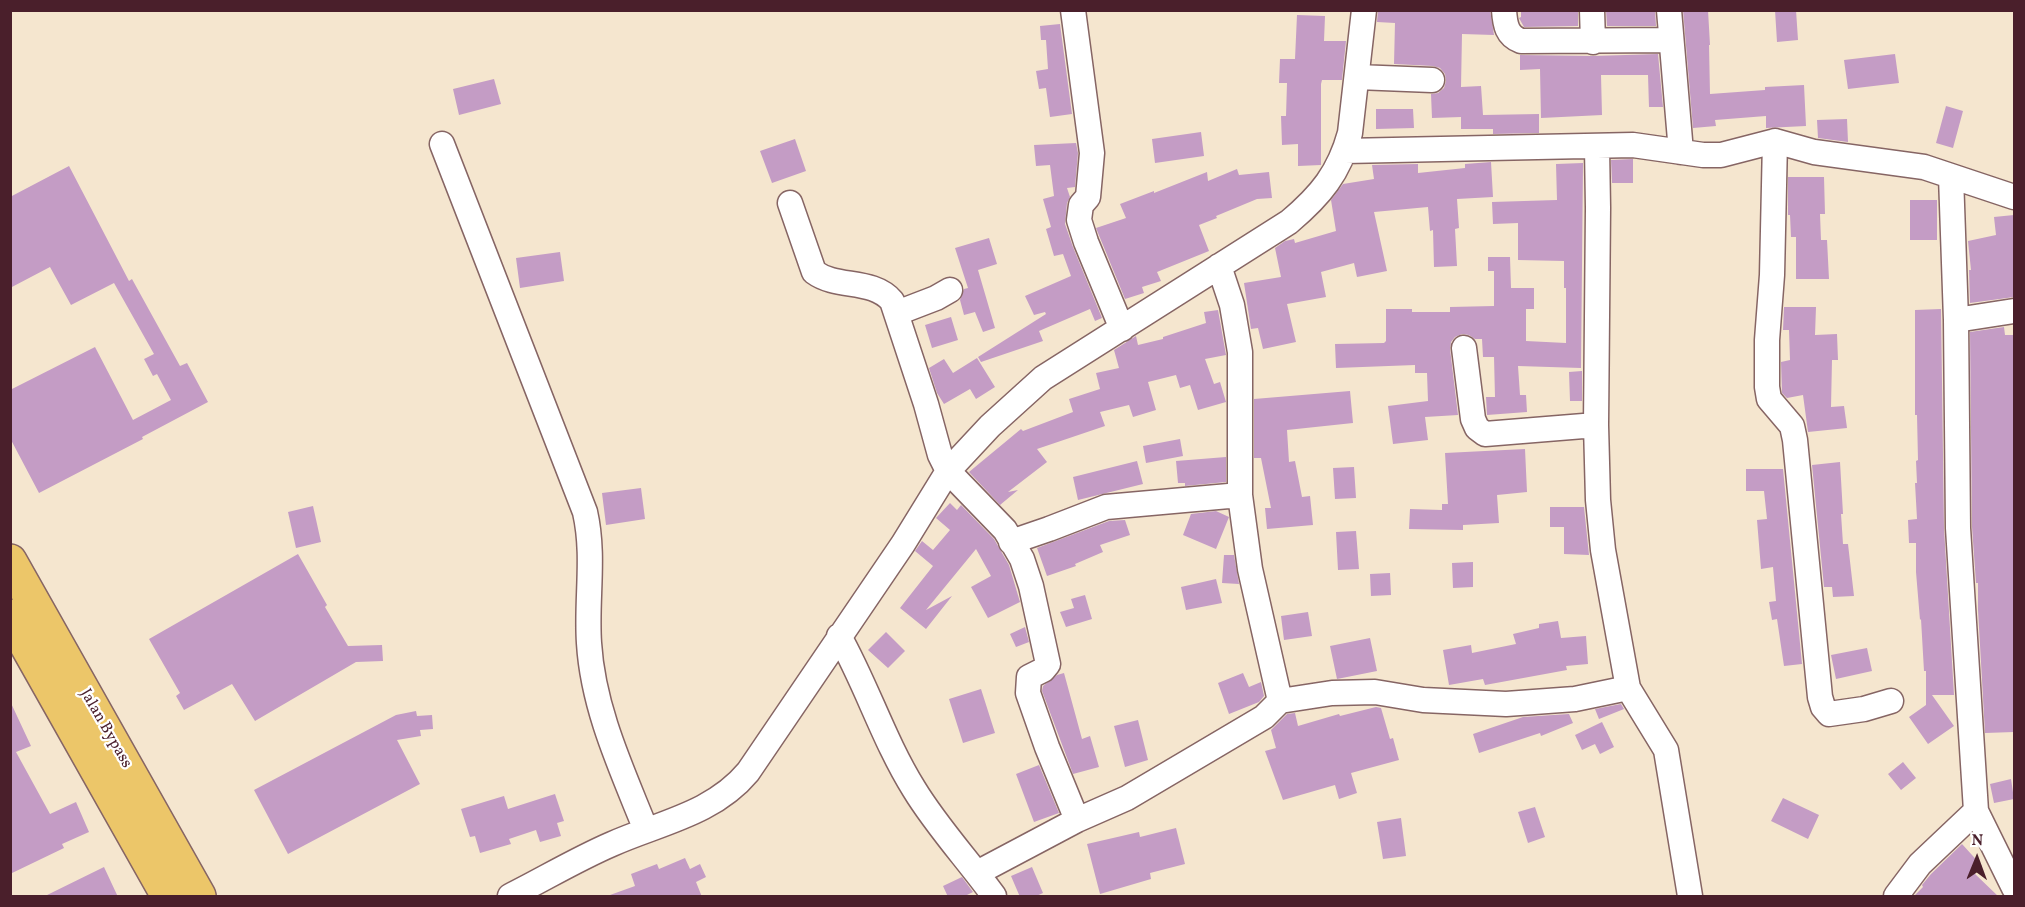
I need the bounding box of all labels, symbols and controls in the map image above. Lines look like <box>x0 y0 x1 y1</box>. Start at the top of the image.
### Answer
street label: Jalan Bypass <box>75 686 135 772</box>
north arrow <box>1947 829 2007 889</box>
text: N <box>1971 830 1983 852</box>

